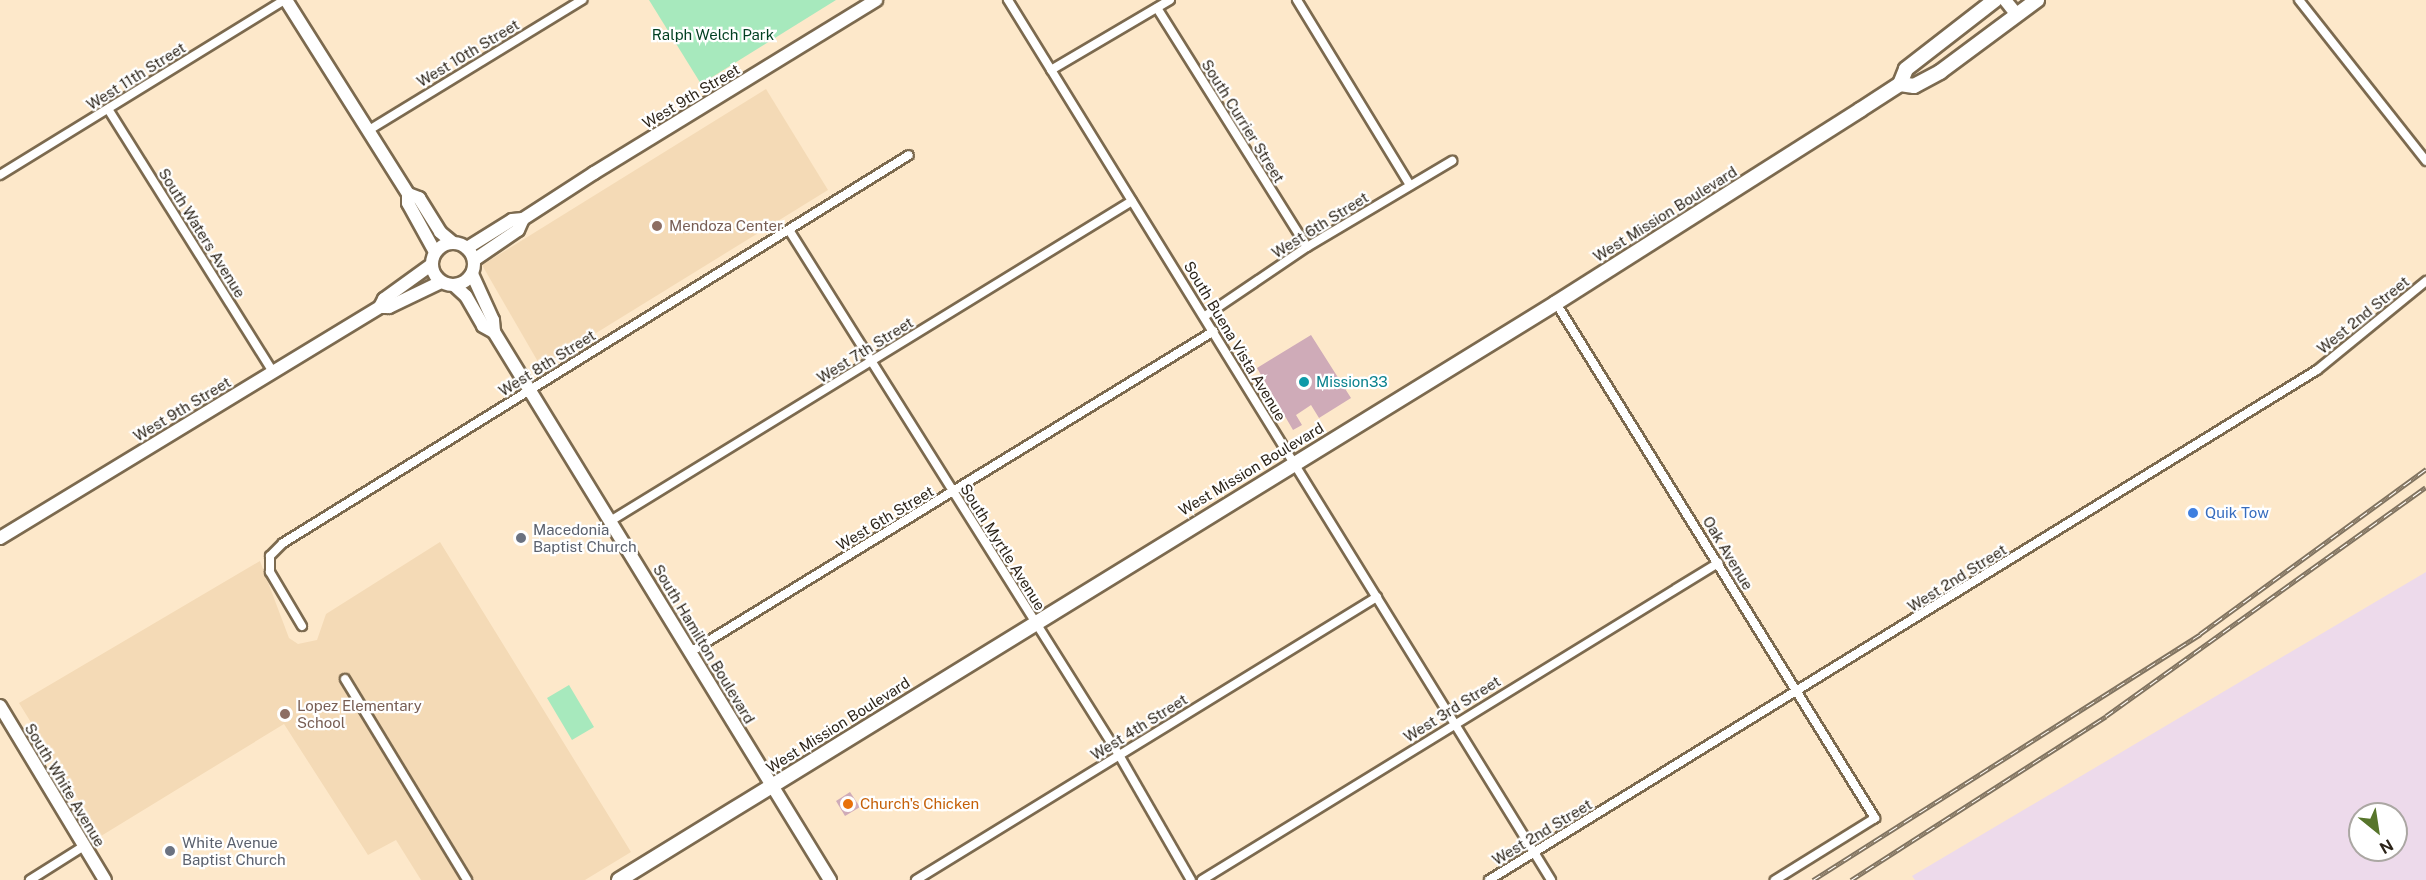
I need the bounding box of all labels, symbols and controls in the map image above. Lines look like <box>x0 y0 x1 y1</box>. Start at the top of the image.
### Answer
street label: West 10th Street <box>414 15 522 91</box>
park label: Ralph Welch Park <box>652 26 774 44</box>
street label: West 11th Street <box>83 38 189 114</box>
street label: South Currier Street <box>1198 56 1288 186</box>
street label: West 9th Street <box>639 60 743 132</box>
street label: West Mission Boulevard <box>1590 162 1740 266</box>
street label: South Waters Avenue <box>155 165 249 301</box>
street label: West 6th Street <box>1268 188 1372 262</box>
place label: Mendoza Center <box>669 217 783 235</box>
marker: Mendoza Center <box>650 219 664 233</box>
street label: South Buena Vista Avenue <box>1180 258 1290 424</box>
street label: West 2nd Street <box>2313 272 2413 358</box>
street label: West 7th Street <box>814 313 916 387</box>
street label: West 8th Street <box>495 326 599 400</box>
street label: West 9th Street <box>130 373 234 445</box>
place label: Mission33 <box>1316 373 1388 391</box>
marker: Mission33 <box>1297 375 1311 389</box>
street label: West Mission Boulevard <box>1175 419 1327 519</box>
street label: South Myrtle Avenue <box>957 480 1049 614</box>
street label: West 6th Street <box>833 482 937 554</box>
place label: Quik Tow <box>2205 504 2269 522</box>
marker: Quik Tow <box>2186 506 2200 520</box>
street label: Oak Avenue <box>1699 513 1757 593</box>
place label: Macedonia Baptist Church <box>533 520 637 555</box>
marker: Macedonia Baptist Church <box>514 531 528 545</box>
street label: West 2nd Street <box>1904 540 2010 616</box>
street label: South Hamilton Boulevard <box>649 561 759 727</box>
street label: West 3rd Street <box>1400 672 1504 746</box>
street label: West Mission Boulevard <box>763 673 913 777</box>
street label: West 4th Street <box>1087 690 1191 764</box>
place label: Lopez Elementary School <box>297 696 422 731</box>
marker: Lopez Elementary School <box>278 707 292 721</box>
street label: South White Avenue <box>21 720 109 850</box>
place label: Church's Chicken <box>860 795 979 813</box>
street label: West 2nd Street <box>1489 795 1595 869</box>
marker: Church's Chicken <box>841 797 855 811</box>
north arrow <box>2348 802 2408 862</box>
place label: White Avenue Baptist Church <box>182 833 286 868</box>
text: N <box>2376 835 2396 858</box>
marker: White Avenue Baptist Church <box>163 844 177 858</box>

